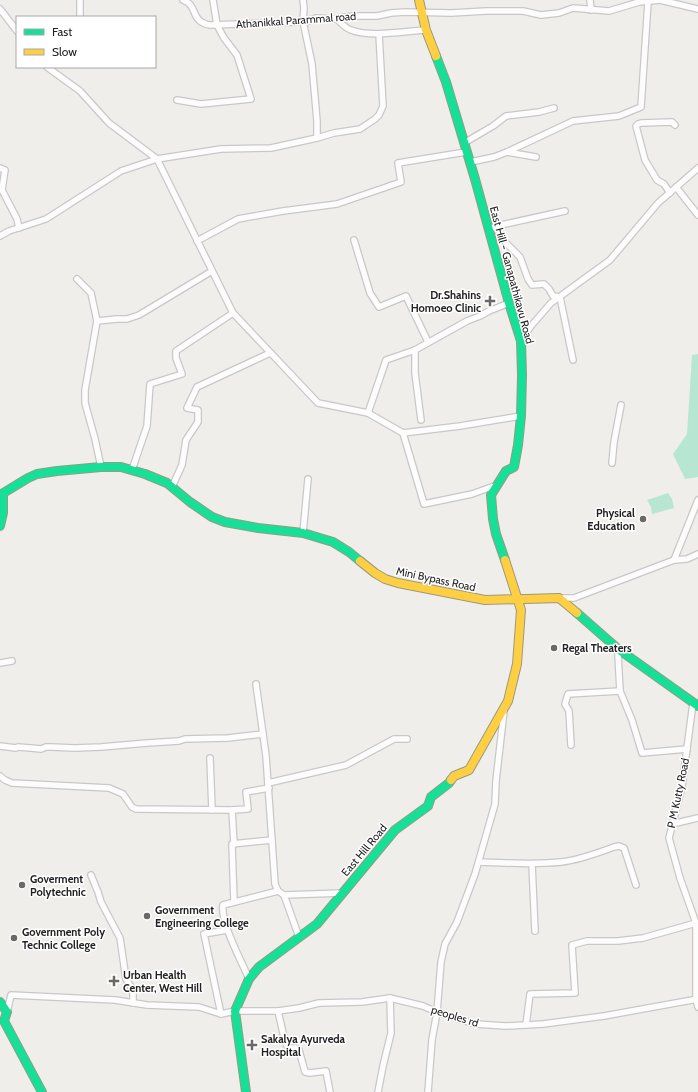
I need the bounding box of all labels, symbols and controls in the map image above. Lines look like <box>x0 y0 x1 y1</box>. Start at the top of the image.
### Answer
street label: Athanikkal Parammal road <box>235 9 357 31</box>
legend <box>16 16 156 68</box>
text: Fast <box>52 24 72 39</box>
text: Slow <box>52 44 77 59</box>
street label: East Hill - Ganapathikavu Road <box>487 205 537 345</box>
place label: Dr.Shahins Homoeo Clinic <box>411 288 481 315</box>
marker: Dr.Shahins Homoeo Clinic <box>484 295 496 307</box>
place label: Physical Education <box>587 506 635 533</box>
marker: Physical Education <box>638 514 648 524</box>
street label: Mini Bypass Road <box>395 564 477 594</box>
place label: Regal Theaters <box>562 641 632 655</box>
marker: Regal Theaters <box>549 643 559 653</box>
street label: P M Kutty Road <box>664 757 692 829</box>
street label: East Hill Road <box>338 821 390 879</box>
place label: Goverment Polytechnic <box>30 872 86 899</box>
marker: Goverment Polytechnic <box>17 880 27 890</box>
place label: Government Engineering College <box>155 903 249 930</box>
marker: Government Engineering College <box>142 911 152 921</box>
place label: Government Poly Technic College <box>22 925 105 952</box>
marker: Government Poly Technic College <box>9 933 19 943</box>
place label: Urban Health Center, West Hill <box>123 968 202 995</box>
marker: Urban Health Center, West Hill <box>108 975 120 987</box>
street label: peoples rd <box>430 1002 480 1030</box>
place label: Sakalya Ayurveda Hospital <box>261 1032 346 1059</box>
marker: Sakalya Ayurveda Hospital <box>246 1039 258 1051</box>

